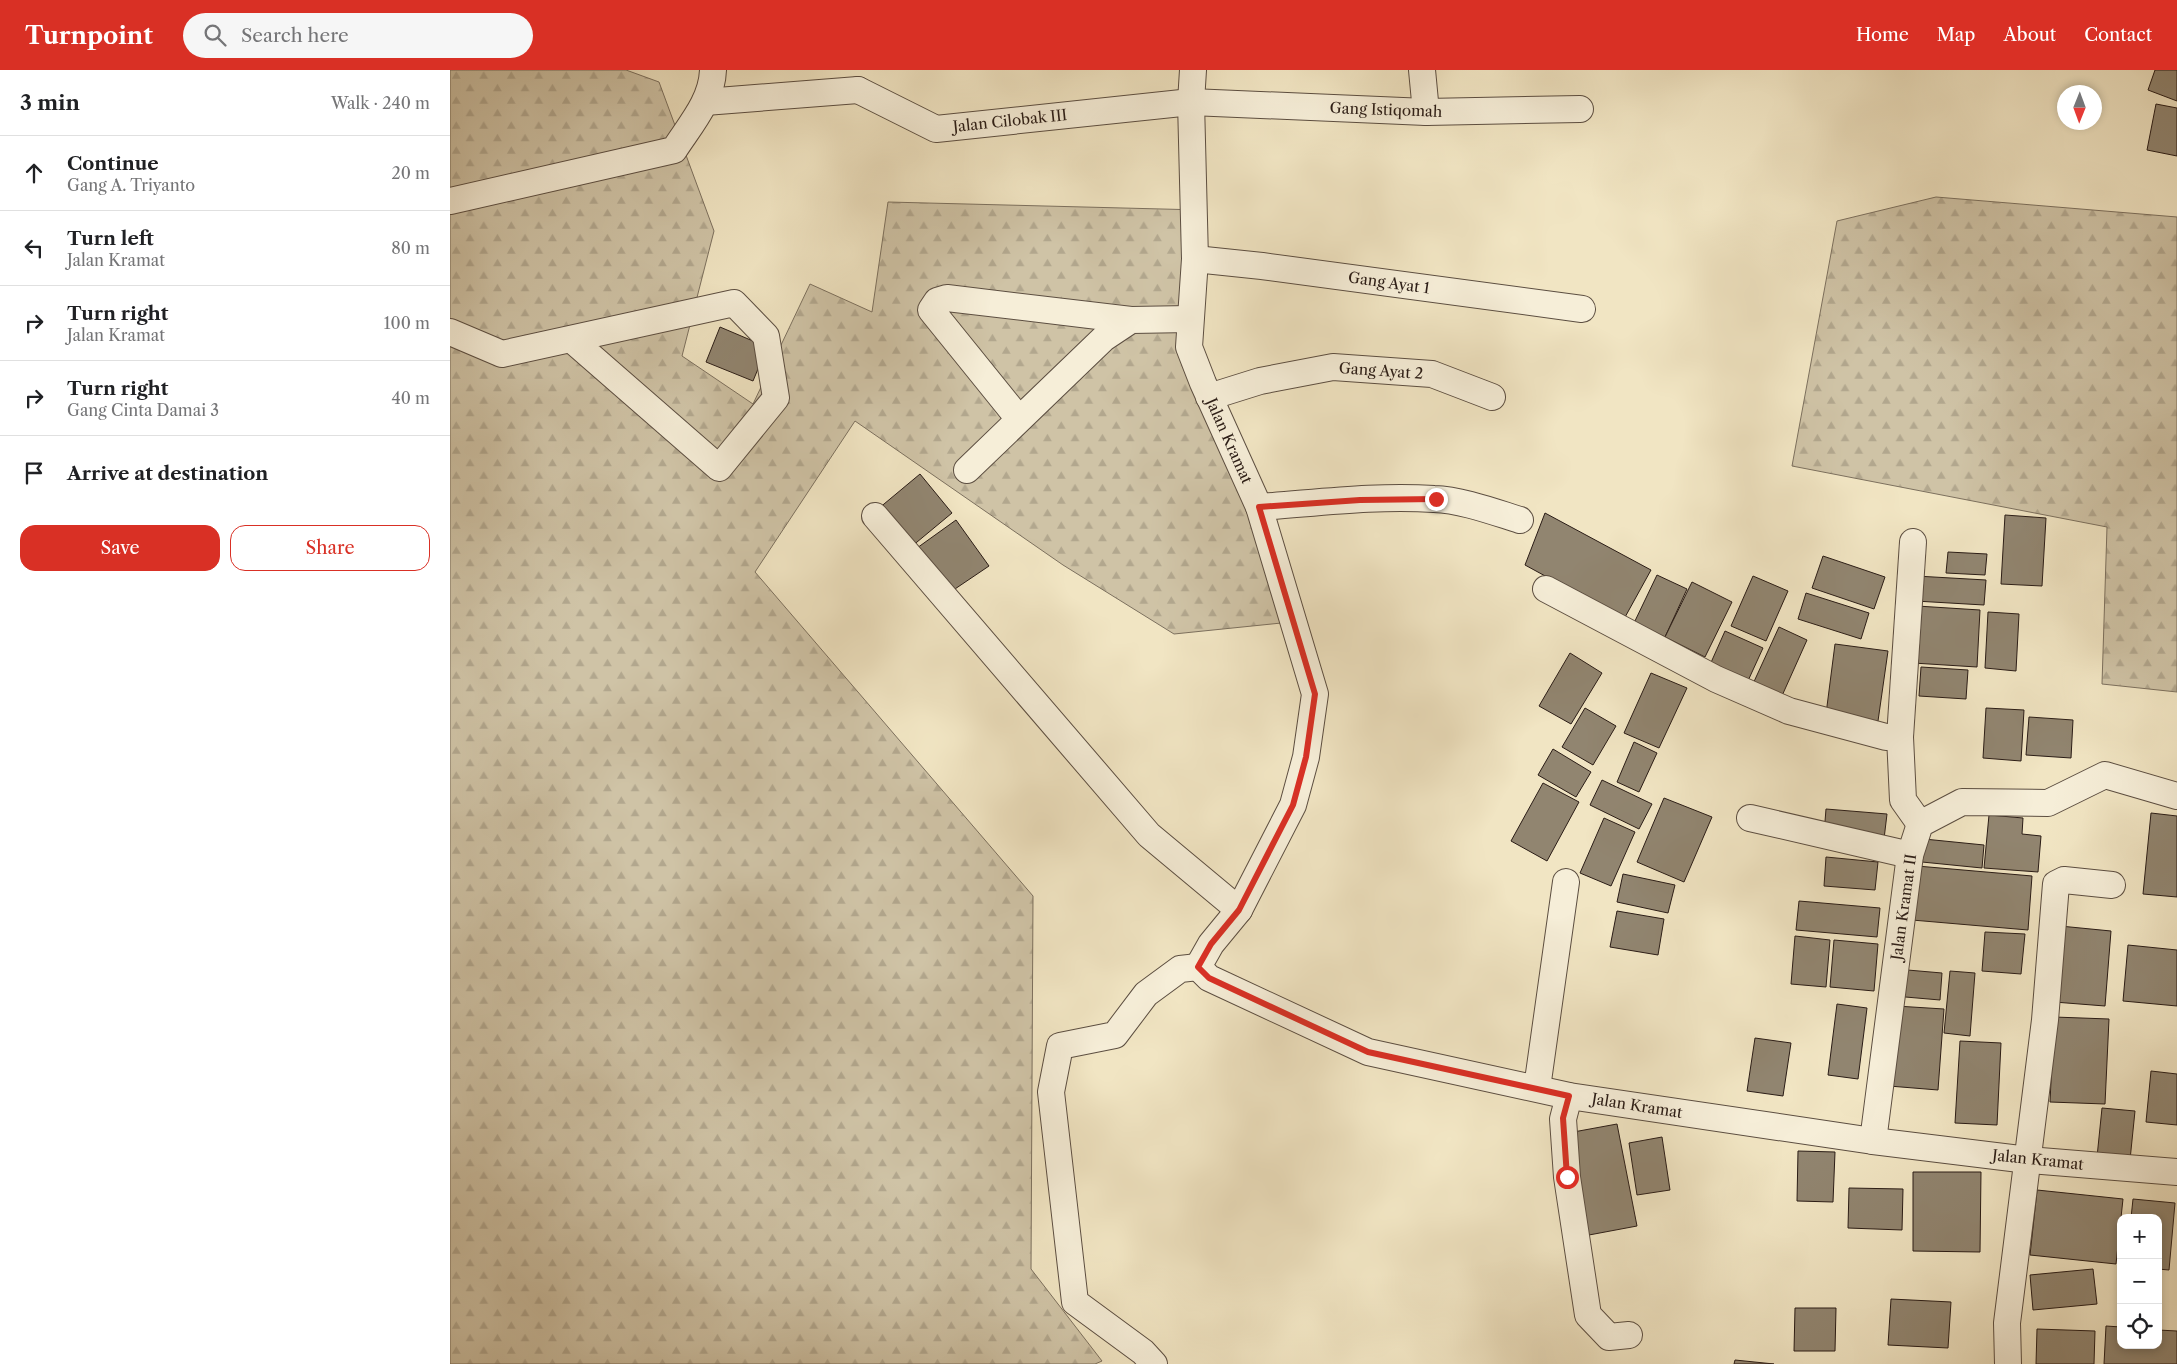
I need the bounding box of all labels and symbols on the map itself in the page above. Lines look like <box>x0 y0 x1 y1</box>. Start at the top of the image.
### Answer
north arrow <box>2057 85 2102 130</box>
street label: Gang Istiqomah <box>1329 98 1443 121</box>
street label: Jalan Cilobak III <box>950 105 1068 136</box>
street label: Gang Ayat 1 <box>1347 267 1432 298</box>
street label: Gang Ayat 2 <box>1338 358 1424 383</box>
street label: Jalan Kramat <box>1201 393 1257 487</box>
route end <box>1425 488 1448 511</box>
street label: Jalan Kramat II <box>1886 853 1920 963</box>
street label: Jalan Kramat <box>1588 1089 1685 1122</box>
street label: Jalan Kramat <box>1989 1145 2085 1174</box>
route start <box>1556 1166 1579 1189</box>

